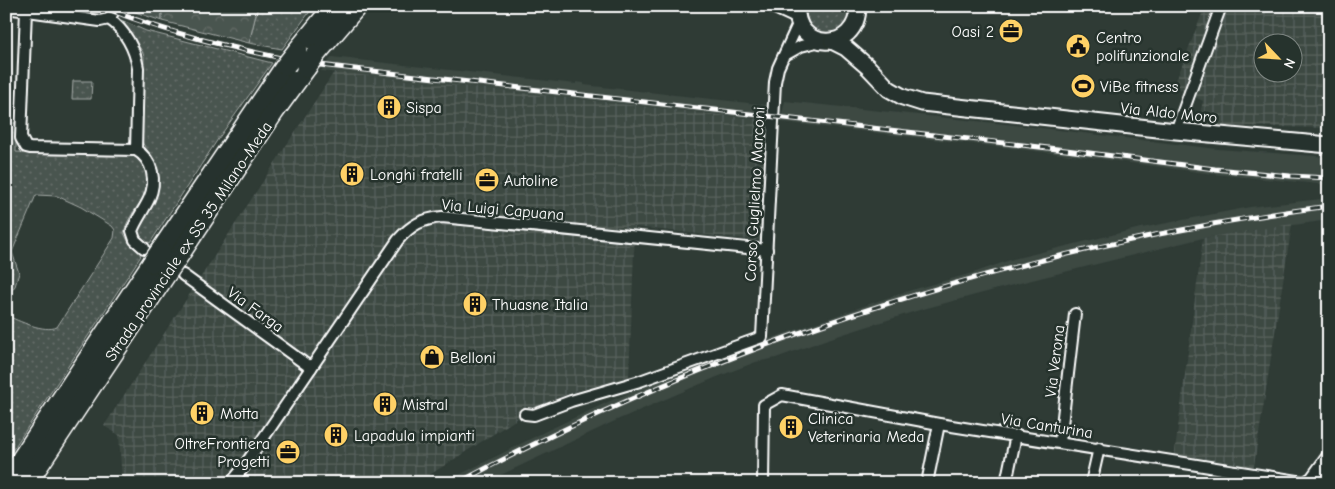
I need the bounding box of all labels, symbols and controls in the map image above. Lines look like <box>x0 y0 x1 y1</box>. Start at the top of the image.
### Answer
office icon: Oasi 2 <box>998 18 1024 44</box>
place label: Oasi 2 <box>951 23 994 41</box>
place label: Centro polifunzionale <box>1096 29 1189 65</box>
north arrow <box>1252 32 1302 82</box>
public building icon: Centro polifunzionale <box>1065 33 1091 59</box>
text: N <box>1280 56 1299 71</box>
sports icon: ViBe fitness <box>1070 73 1096 99</box>
place label: ViBe fitness <box>1100 78 1179 96</box>
building icon: Sispa <box>376 94 402 120</box>
place label: Sispa <box>406 99 442 117</box>
street label: Via Aldo Moro <box>1120 99 1218 127</box>
street label: Corso Guglielmo Marconi <box>741 106 769 282</box>
street label: Strada provinciale ex SS 35 Milano-Meda <box>102 118 276 365</box>
building icon: Longhi fratelli <box>339 161 365 187</box>
place label: Longhi fratelli <box>370 166 463 184</box>
office icon: Autoline <box>474 167 500 193</box>
place label: Autoline <box>504 172 558 190</box>
street label: Via Luigi Capuana <box>441 196 565 224</box>
street label: Via Farga <box>224 283 287 336</box>
building icon: Thuasne Italia <box>462 291 488 317</box>
place label: Thuasne Italia <box>492 296 588 314</box>
street label: Via Verona <box>1042 324 1068 398</box>
shop icon: Belloni <box>419 344 445 370</box>
place label: Belloni <box>450 349 496 367</box>
building icon: Mistral <box>372 391 398 417</box>
place label: Mistral <box>402 396 448 414</box>
building icon: Motta <box>189 400 215 426</box>
place label: Motta <box>220 405 259 423</box>
place label: Clinica Veterinaria Meda <box>808 410 925 446</box>
street label: Via Canturina <box>1000 410 1094 442</box>
building icon: Clinica Veterinaria Meda <box>778 414 804 440</box>
building icon: Lapadula impianti <box>323 422 349 448</box>
place label: Lapadula impianti <box>354 427 475 445</box>
place label: OltreFrontiera Progetti <box>174 435 270 471</box>
office icon: OltreFrontiera Progetti <box>275 439 301 465</box>

